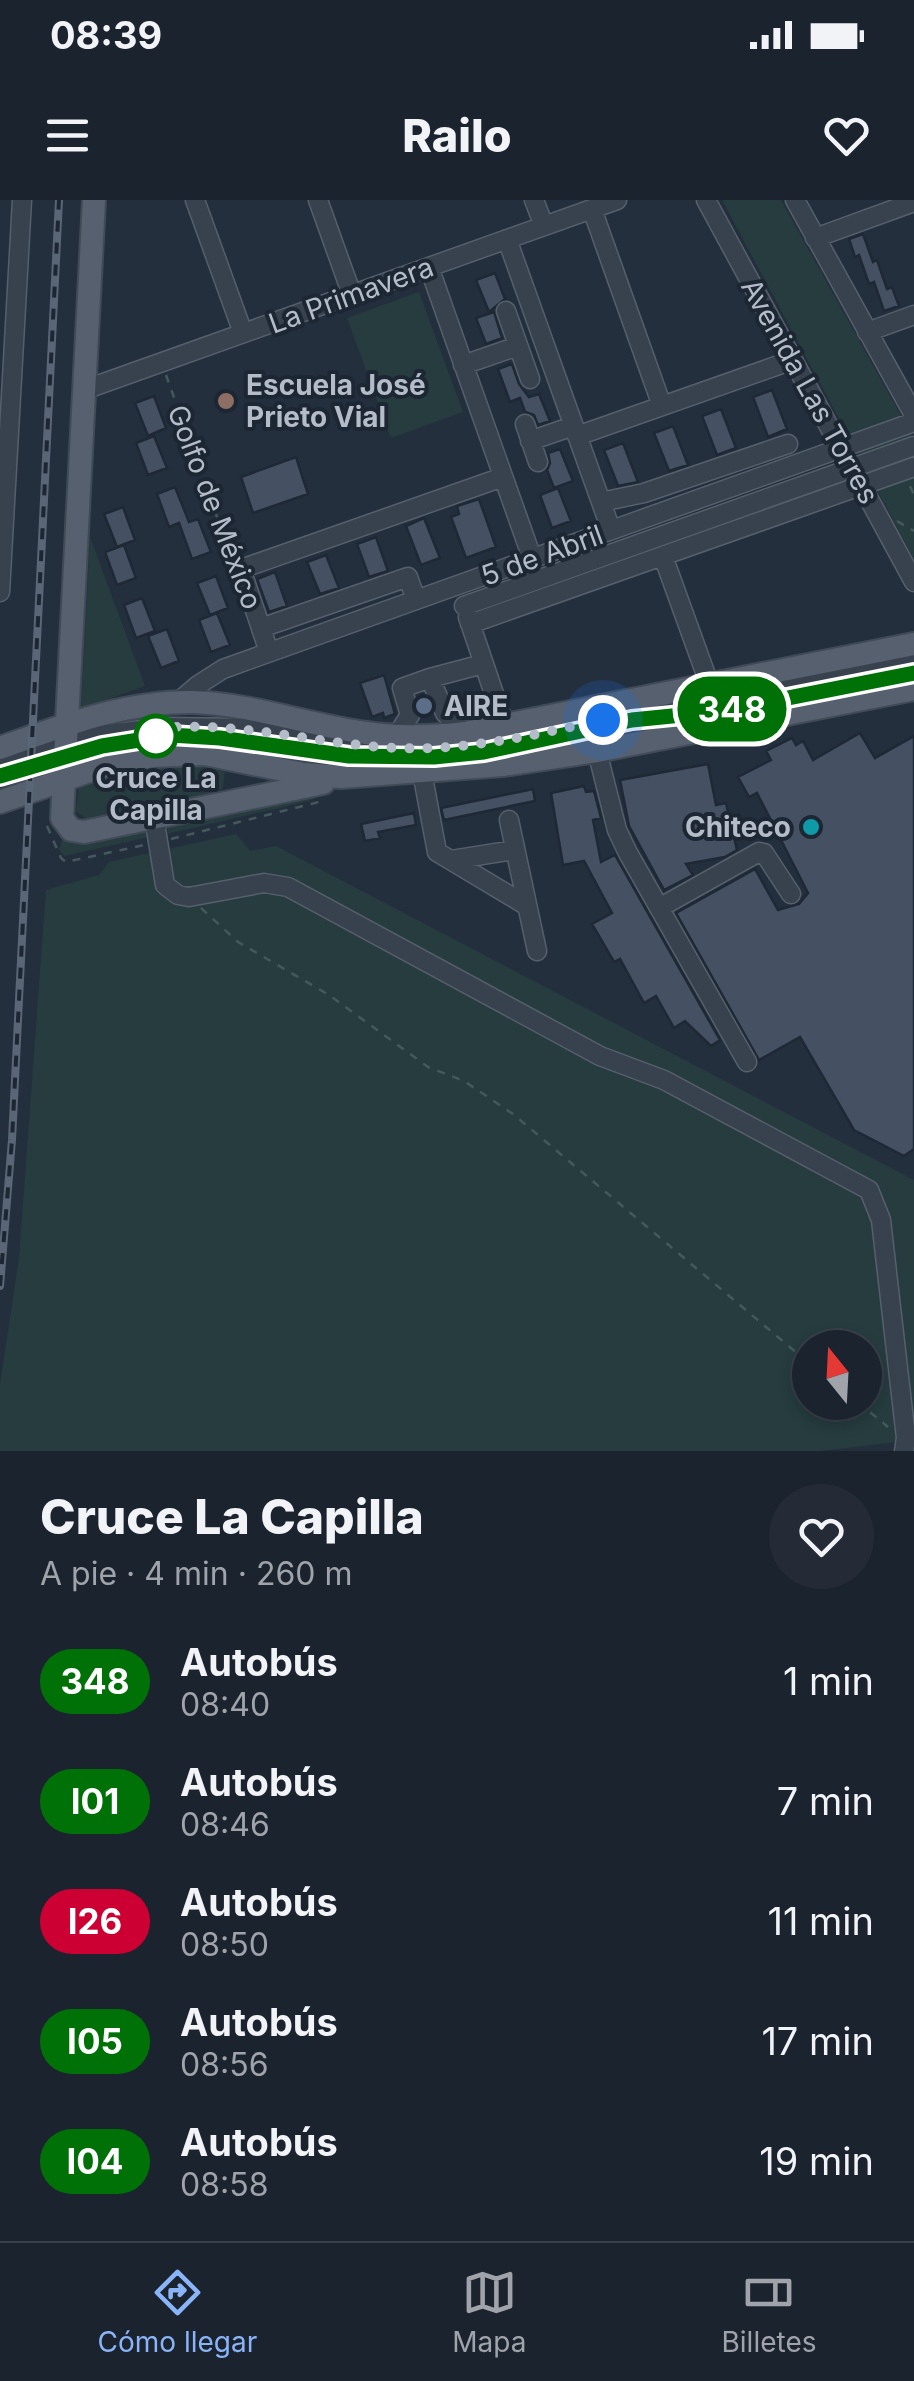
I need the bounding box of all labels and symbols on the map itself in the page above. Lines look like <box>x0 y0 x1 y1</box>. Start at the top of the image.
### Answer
street label: La Primavera <box>264 249 438 341</box>
street label: Avenida Las Torres <box>734 273 886 509</box>
place label: Escuela José Prieto Vial <box>246 368 426 434</box>
marker: Escuela José Prieto Vial <box>215 390 237 412</box>
street label: Golfo de México <box>160 400 270 614</box>
street label: 5 de Abril <box>476 517 608 593</box>
line badge: 348 <box>674 676 790 742</box>
place label: AIRE <box>444 689 508 723</box>
marker: AIRE <box>413 695 435 717</box>
your location <box>578 695 628 745</box>
marker: Cruce La Capilla <box>135 715 177 757</box>
place label: Cruce La Capilla <box>95 761 217 827</box>
place label: Chiteco <box>685 810 791 844</box>
marker: Chiteco <box>800 816 822 838</box>
north arrow <box>792 1330 882 1420</box>

